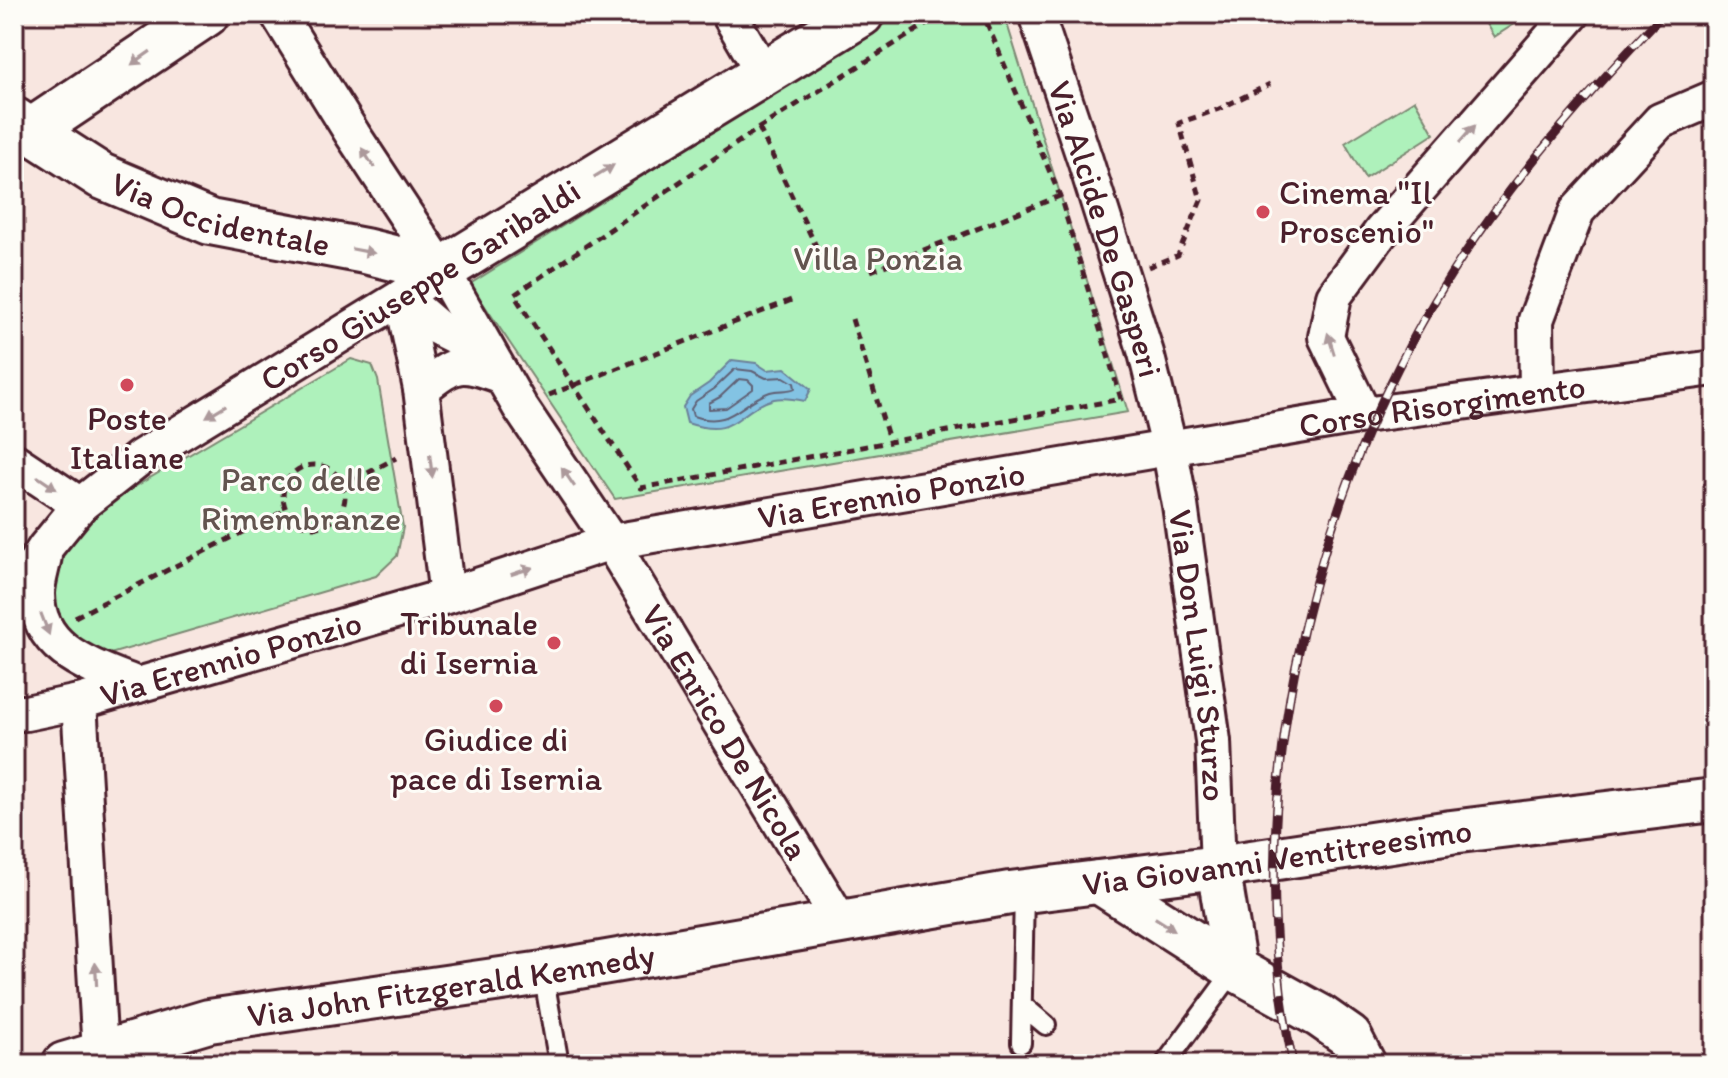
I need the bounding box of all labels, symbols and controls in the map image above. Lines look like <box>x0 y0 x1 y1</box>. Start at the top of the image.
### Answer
one-way arrow <box>131 50 152 65</box>
street label: Via Alcide De Gasperi <box>1039 75 1172 381</box>
one-way arrow <box>1458 124 1476 143</box>
one-way arrow <box>362 147 376 169</box>
street label: Via Occidentale <box>105 162 333 265</box>
one-way arrow <box>593 164 616 179</box>
street label: Corso Giuseppe Garibaldi <box>252 170 588 400</box>
place label: Cinema "Il Proscenio" <box>1279 172 1434 252</box>
marker: Cinema "Il Proscenio" <box>1254 203 1272 221</box>
park label: Villa Ponzia <box>793 238 963 279</box>
one-way arrow <box>351 246 376 258</box>
one-way arrow <box>1324 332 1337 356</box>
street label: Corso Risorgimento <box>1296 365 1588 446</box>
marker: Poste Italiane <box>118 376 136 394</box>
place label: Poste Italiane <box>70 398 184 478</box>
one-way arrow <box>205 404 227 418</box>
street label: Via Erennio Ponzio <box>755 452 1028 537</box>
one-way arrow <box>425 454 438 479</box>
park label: Parco delle Rimembranze <box>201 459 401 539</box>
one-way arrow <box>561 467 576 488</box>
one-way arrow <box>36 475 58 490</box>
street label: Via Don Luigi Sturzo <box>1160 507 1236 802</box>
one-way arrow <box>510 565 534 577</box>
street label: Via Enrico De Nicola <box>633 596 818 867</box>
street label: Via Erennio Ponzio <box>95 601 366 715</box>
place label: Tribunale di Isernia <box>400 603 538 683</box>
one-way arrow <box>40 612 52 636</box>
marker: Tribunale di Isernia <box>545 634 563 652</box>
marker: Giudice di pace di Isernia <box>487 697 505 715</box>
place label: Giudice di pace di Isernia <box>390 719 602 799</box>
street label: Via Giovanni Ventitreesimo <box>1080 809 1474 904</box>
one-way arrow <box>1154 916 1175 931</box>
street label: Via John Fitzgerald Kennedy <box>245 934 658 1036</box>
one-way arrow <box>89 961 102 986</box>

